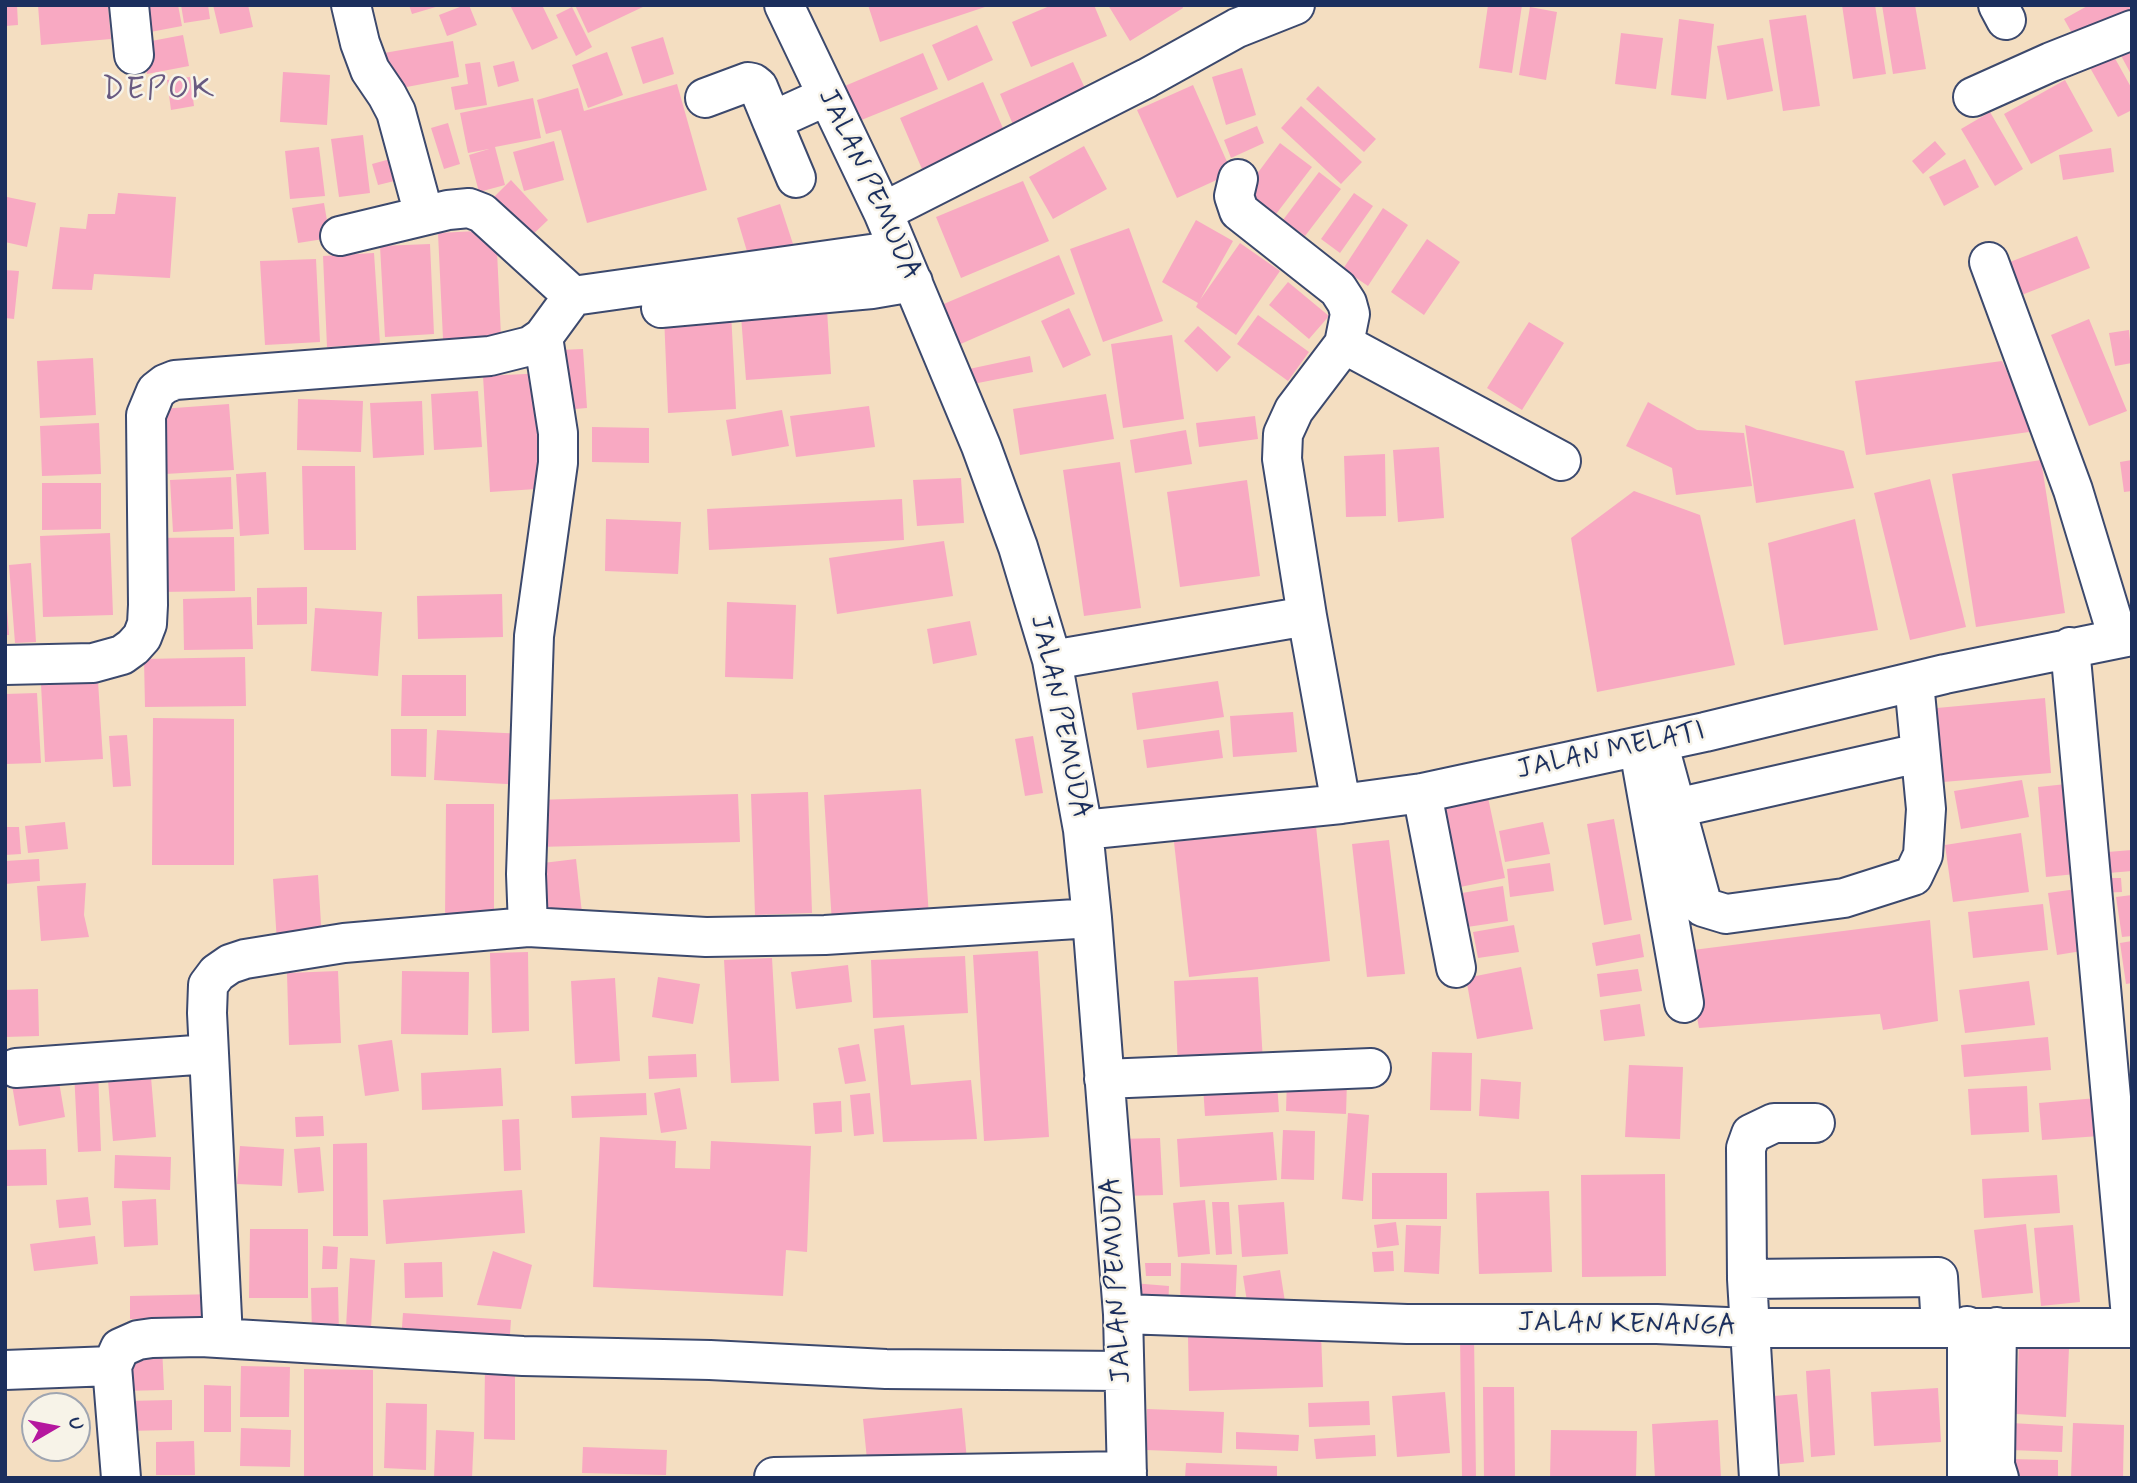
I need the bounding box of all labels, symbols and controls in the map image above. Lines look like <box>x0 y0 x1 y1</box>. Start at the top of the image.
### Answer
district label: DEPOK <box>105 72 213 110</box>
street label: JALAN PEMUDA <box>809 84 927 286</box>
street label: JALAN PEMUDA <box>1021 612 1097 822</box>
street label: JALAN MELATI <box>1514 716 1708 788</box>
street label: JALAN PEMUDA <box>1096 1176 1140 1384</box>
street label: JALAN KENANGA <box>1517 1307 1737 1345</box>
north arrow <box>21 1392 91 1462</box>
text: U <box>62 1415 89 1432</box>

